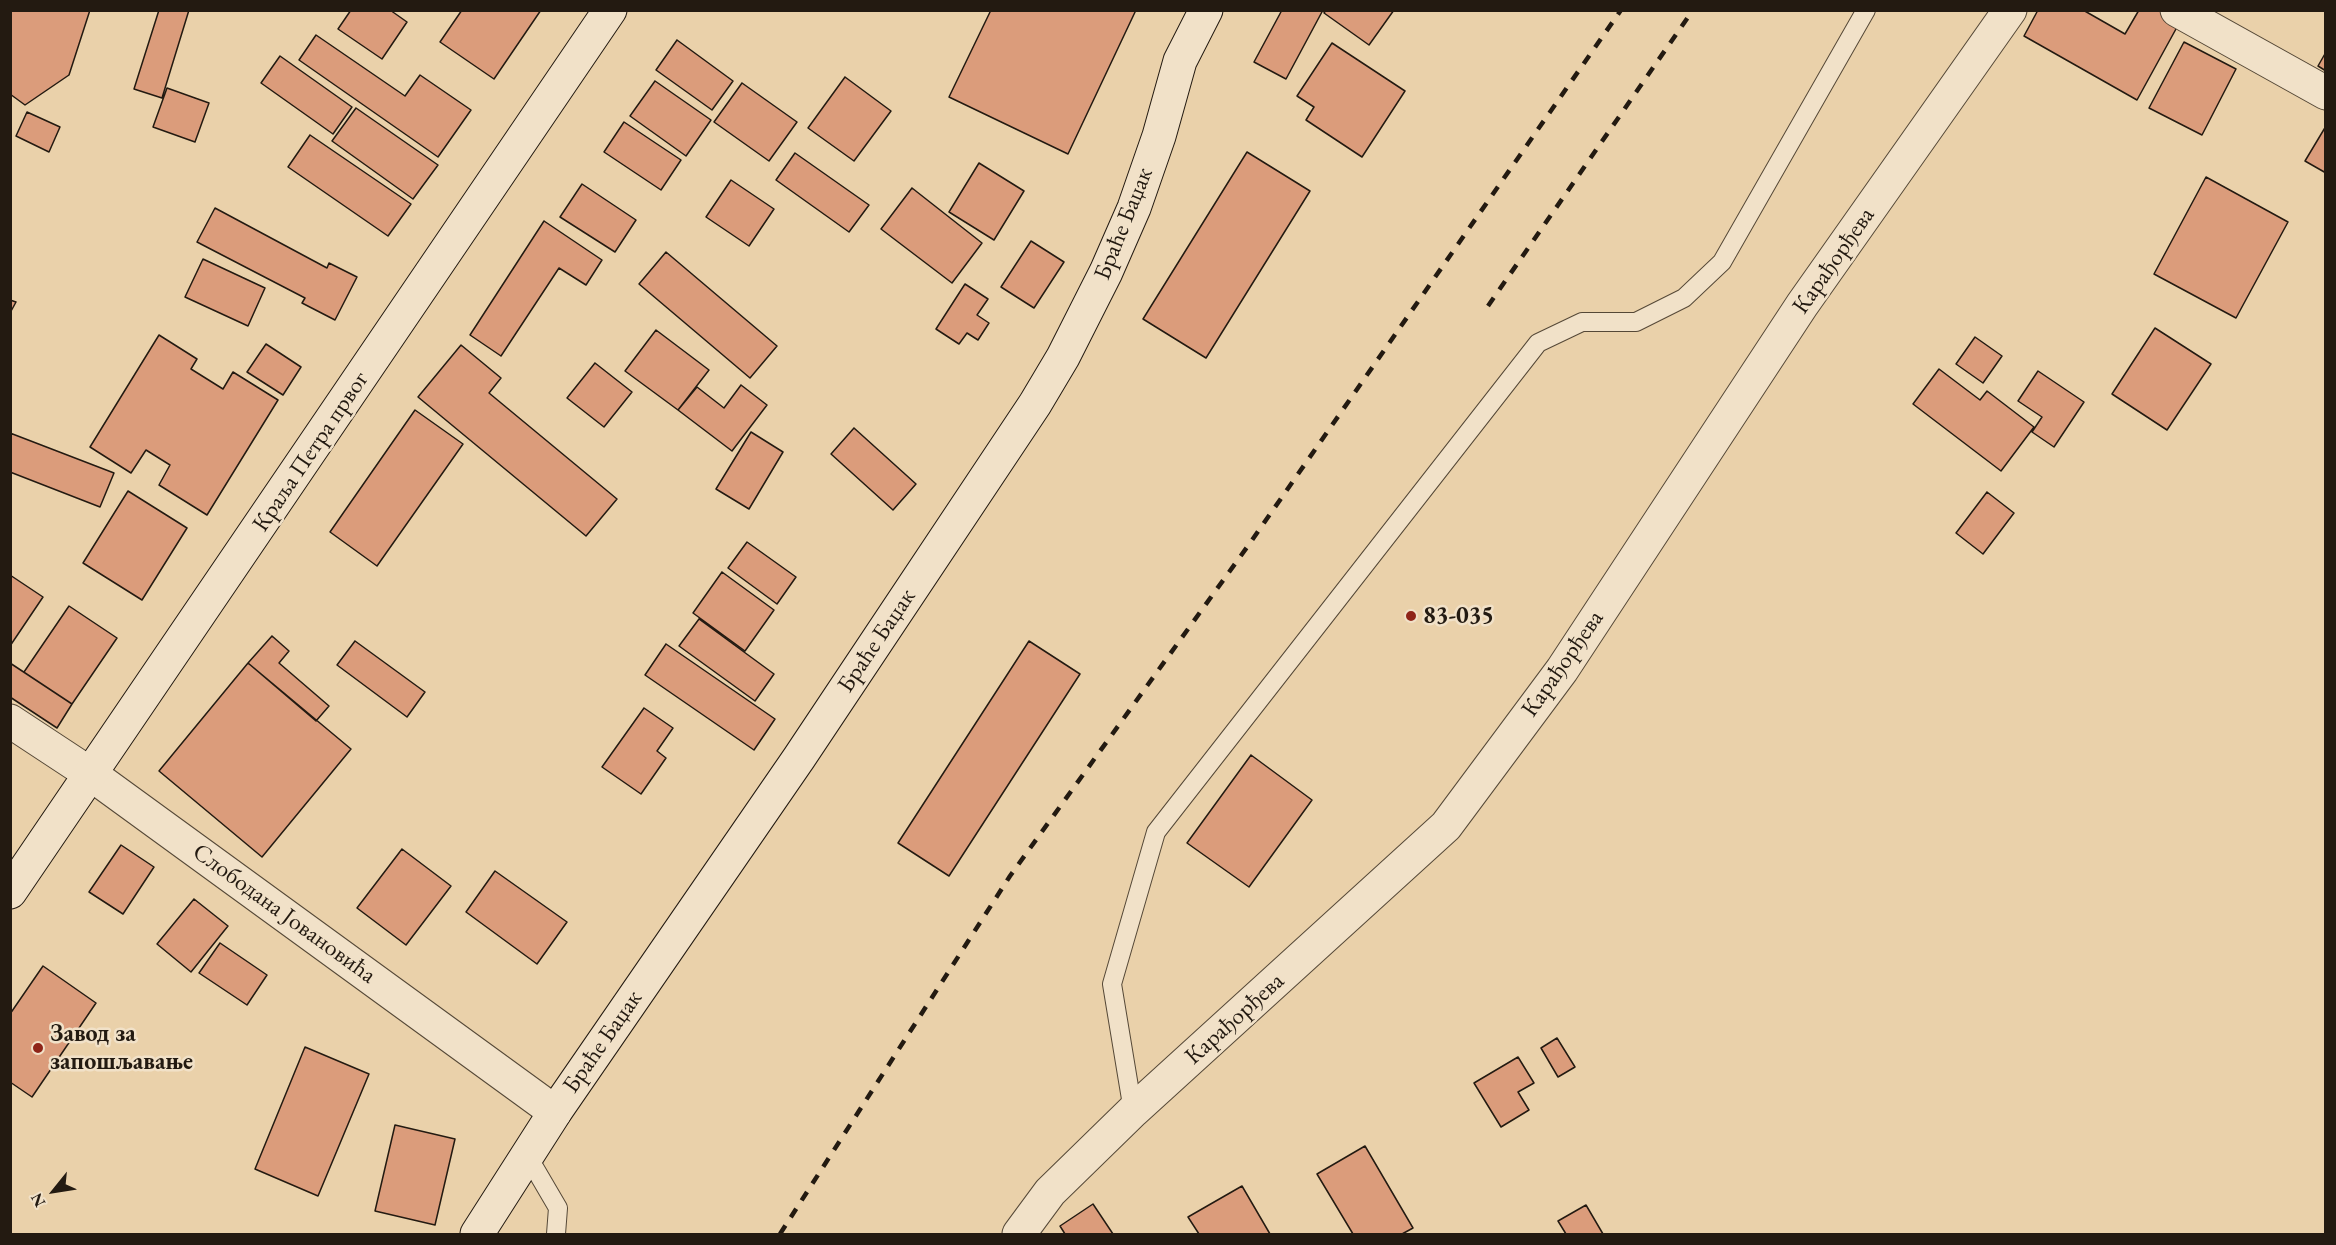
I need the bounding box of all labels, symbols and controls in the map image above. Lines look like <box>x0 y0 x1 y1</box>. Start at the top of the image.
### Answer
street label: Браће Баџак <box>1088 163 1160 285</box>
street label: Карађорђева <box>1787 202 1881 320</box>
street label: Краља Петра првог <box>247 367 375 537</box>
street label: Браће Баџак <box>832 584 922 698</box>
place label: 83-035 <box>1423 602 1494 630</box>
street label: Карађорђева <box>1516 605 1610 723</box>
marker: 83-035 <box>1404 609 1418 623</box>
street label: Слободана Јовановића <box>187 838 381 990</box>
street label: Карађорђева <box>1179 967 1291 1071</box>
street label: Браће Баџак <box>557 985 649 1099</box>
place label: Завод за запошљавање <box>50 1020 193 1076</box>
marker: Завод за запошљавање <box>31 1041 45 1055</box>
north arrow <box>24 1161 84 1221</box>
text: N <box>26 1189 50 1211</box>

